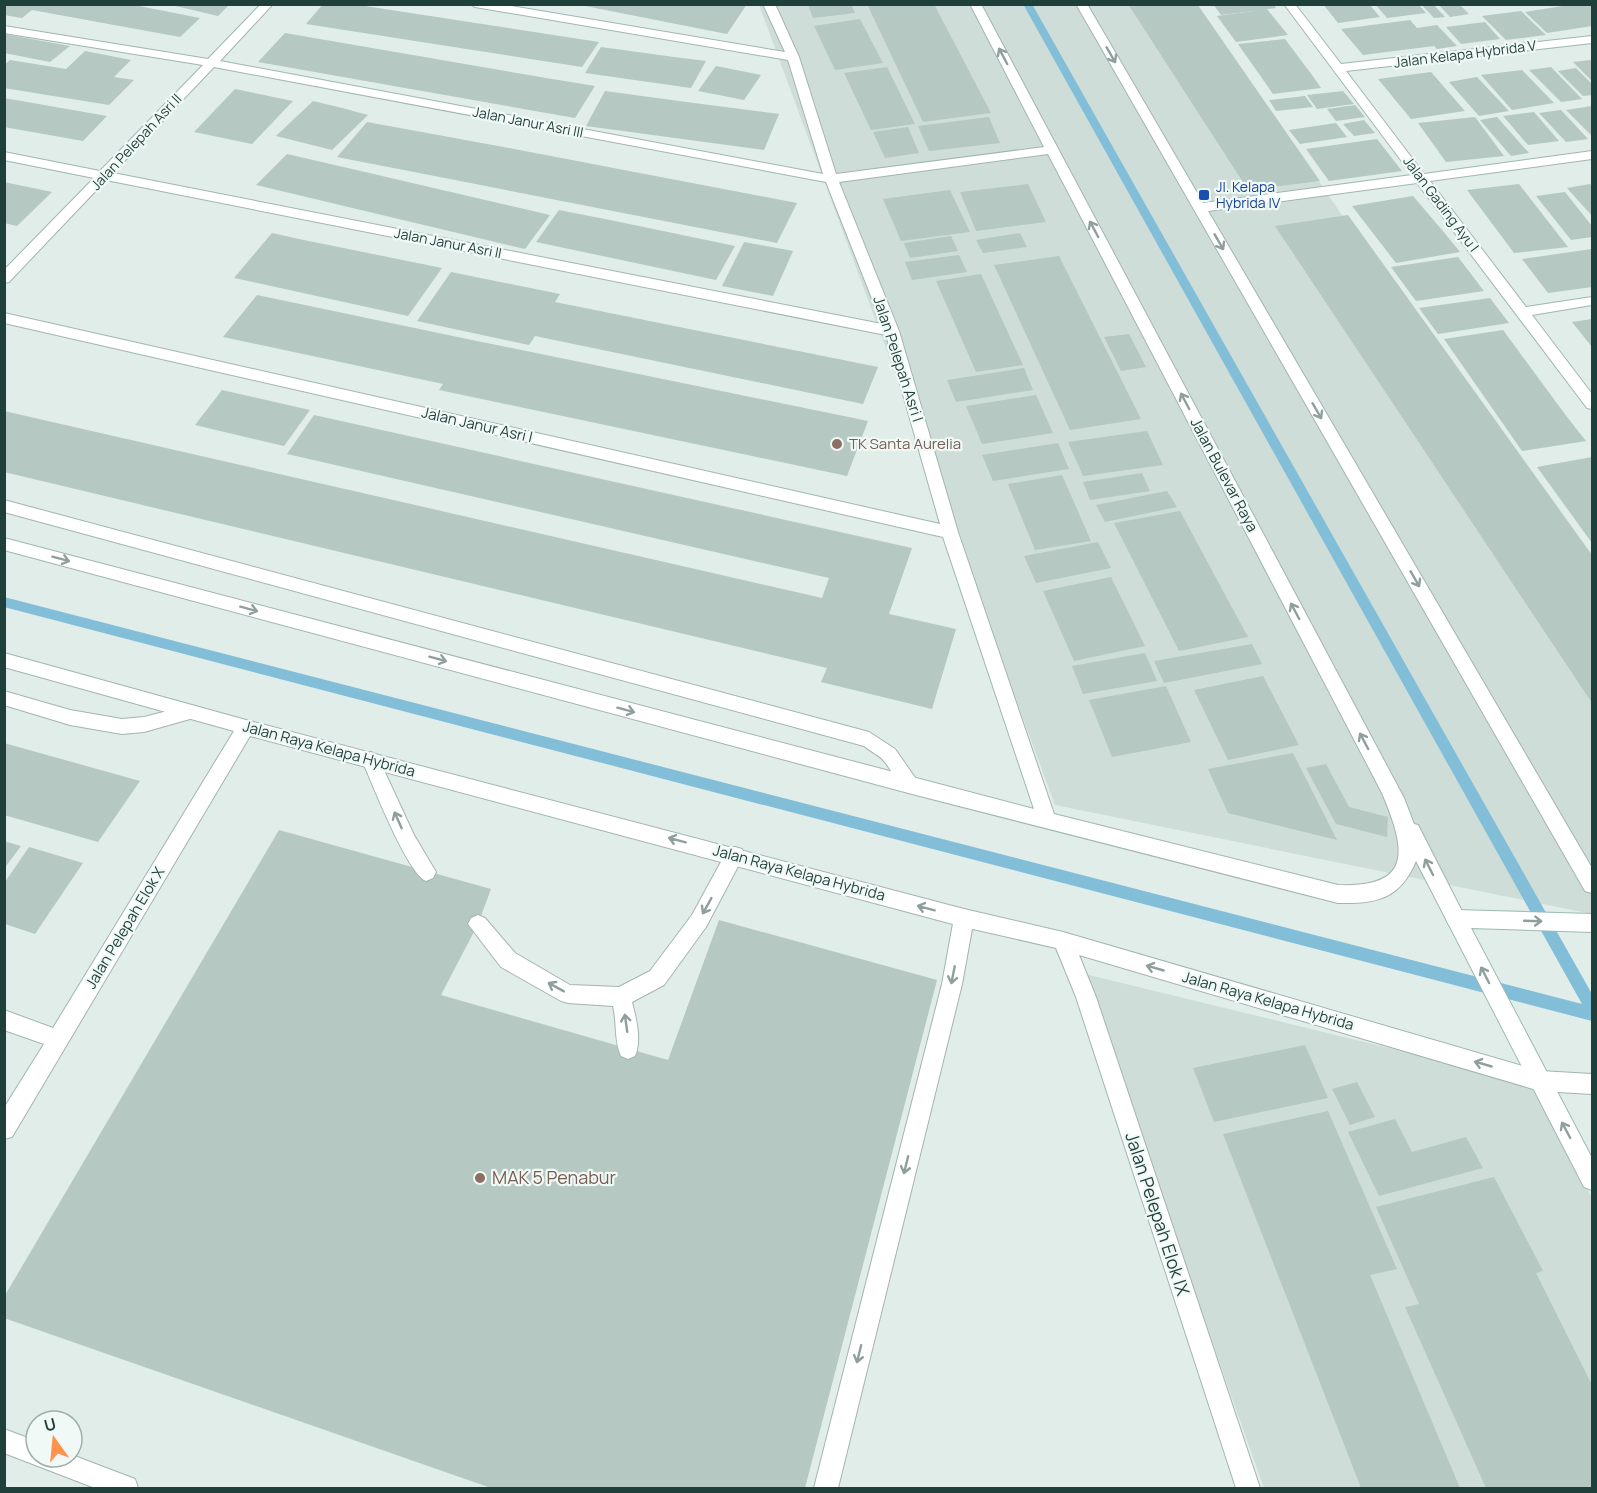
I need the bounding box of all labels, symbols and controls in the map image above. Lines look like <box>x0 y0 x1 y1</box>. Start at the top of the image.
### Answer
street label: Jalan Kelapa Hybrida V <box>1393 35 1538 72</box>
one-way arrow <box>1105 46 1117 63</box>
one-way arrow <box>997 48 1008 66</box>
street label: Jalan Pelepah Asri II <box>86 89 185 194</box>
street label: Jalan Janur Asri III <box>471 101 585 142</box>
street label: Jalan Gading Ayu I <box>1399 152 1484 255</box>
place label: Jl. Kelapa Hybrida IV <box>1216 177 1281 212</box>
marker: Jl. Kelapa Hybrida IV <box>1197 188 1211 202</box>
one-way arrow <box>1088 220 1099 238</box>
street label: Jalan Janur Asri II <box>393 223 503 262</box>
one-way arrow <box>1214 233 1226 250</box>
street label: Jalan Pelepah Asri I <box>868 293 929 424</box>
one-way arrow <box>1179 393 1191 410</box>
one-way arrow <box>1312 401 1323 419</box>
street label: Jalan Janur Asri I <box>420 402 535 447</box>
street label: Jalan Bulevar Raya <box>1186 414 1263 535</box>
place label: TK Santa Aurelia <box>849 433 961 454</box>
marker: TK Santa Aurelia <box>830 437 844 451</box>
one-way arrow <box>51 554 70 565</box>
one-way arrow <box>1409 570 1421 587</box>
one-way arrow <box>1289 602 1301 620</box>
one-way arrow <box>240 604 259 615</box>
one-way arrow <box>428 654 447 666</box>
one-way arrow <box>616 704 635 716</box>
street label: Jalan Raya Kelapa Hybrida <box>241 715 418 782</box>
one-way arrow <box>1358 733 1369 751</box>
one-way arrow <box>392 812 404 830</box>
one-way arrow <box>668 834 687 845</box>
street label: Jalan Raya Kelapa Hybrida <box>711 839 888 906</box>
one-way arrow <box>1423 859 1435 876</box>
street label: Jalan Pelepah Elok X <box>80 863 169 992</box>
one-way arrow <box>700 898 712 915</box>
one-way arrow <box>917 901 936 913</box>
one-way arrow <box>1523 915 1543 927</box>
one-way arrow <box>1146 962 1165 973</box>
one-way arrow <box>947 965 958 985</box>
street label: Jalan Raya Kelapa Hybrida <box>1180 966 1356 1035</box>
one-way arrow <box>1479 967 1491 984</box>
one-way arrow <box>548 981 565 993</box>
one-way arrow <box>621 1014 632 1033</box>
one-way arrow <box>1474 1058 1493 1069</box>
one-way arrow <box>1560 1122 1572 1139</box>
street label: Jalan Pelepah Elok IX <box>1120 1129 1196 1298</box>
one-way arrow <box>900 1155 912 1174</box>
place label: MAK 5 Penabur <box>492 1165 617 1189</box>
marker: MAK 5 Penabur <box>473 1171 487 1185</box>
one-way arrow <box>853 1344 865 1363</box>
north arrow <box>24 1409 84 1469</box>
text: U <box>42 1412 59 1437</box>

